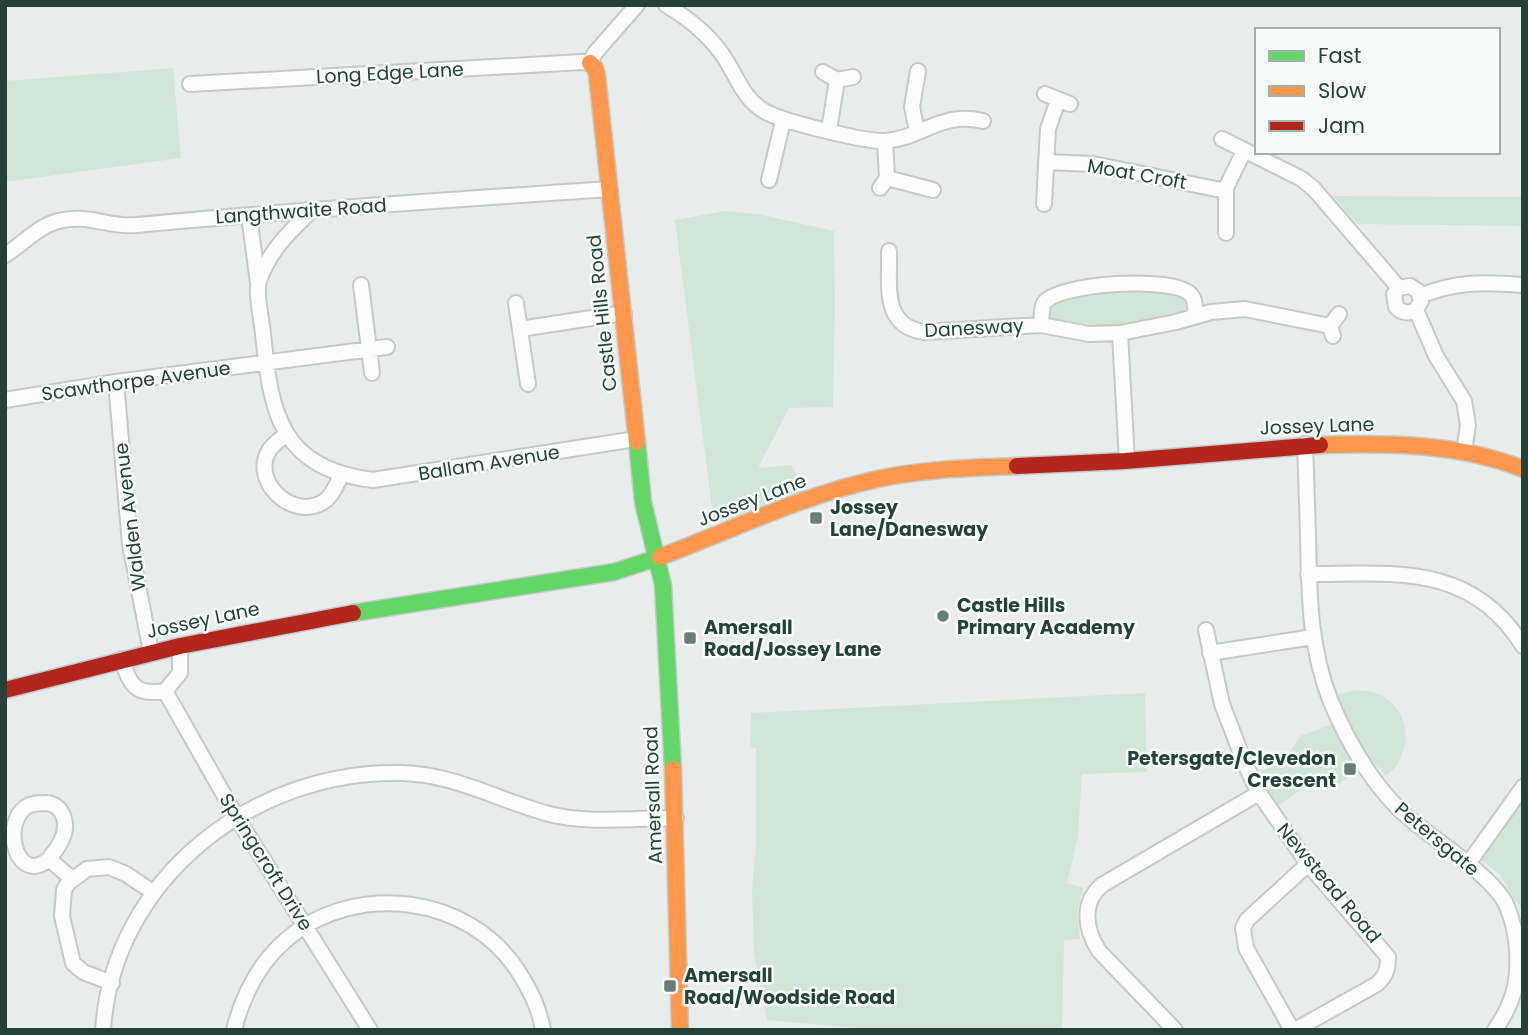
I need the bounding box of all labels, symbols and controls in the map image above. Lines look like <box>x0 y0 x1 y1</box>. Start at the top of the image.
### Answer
legend <box>1255 28 1500 154</box>
text: Fast <box>1318 41 1361 70</box>
street label: Long Edge Lane <box>316 56 464 90</box>
text: Slow <box>1318 76 1366 105</box>
text: Jam <box>1318 111 1365 140</box>
street label: Moat Croft <box>1085 152 1189 196</box>
street label: Langthwaite Road <box>215 192 387 230</box>
street label: Castle Hills Road <box>580 233 624 393</box>
street label: Danesway <box>924 312 1025 344</box>
street label: Scawthorpe Avenue <box>40 354 232 408</box>
street label: Jossey Lane <box>1259 411 1375 441</box>
street label: Ballam Avenue <box>416 439 562 487</box>
street label: Walden Avenue <box>108 441 152 593</box>
street label: Jossey Lane <box>694 467 810 533</box>
place label: Jossey Lane/Danesway <box>830 494 989 543</box>
marker: Jossey Lane/Danesway <box>808 510 824 526</box>
place label: Castle Hills Primary Academy <box>957 592 1136 641</box>
street label: Jossey Lane <box>144 595 262 645</box>
marker: Castle Hills Primary Academy <box>935 608 951 624</box>
place label: Amersall Road/Jossey Lane <box>704 614 882 663</box>
marker: Amersall Road/Jossey Lane <box>682 630 698 646</box>
street label: Amersall Road <box>637 726 669 864</box>
place label: Petersgate/Clevedon Crescent <box>1127 745 1336 794</box>
marker: Petersgate/Clevedon Crescent <box>1342 761 1358 777</box>
street label: Springcroft Drive <box>213 788 319 936</box>
street label: Petersgate <box>1389 796 1485 882</box>
street label: Newstead Road <box>1271 817 1387 949</box>
place label: Amersall Road/Woodside Road <box>684 962 895 1011</box>
marker: Amersall Road/Woodside Road <box>662 978 678 994</box>

